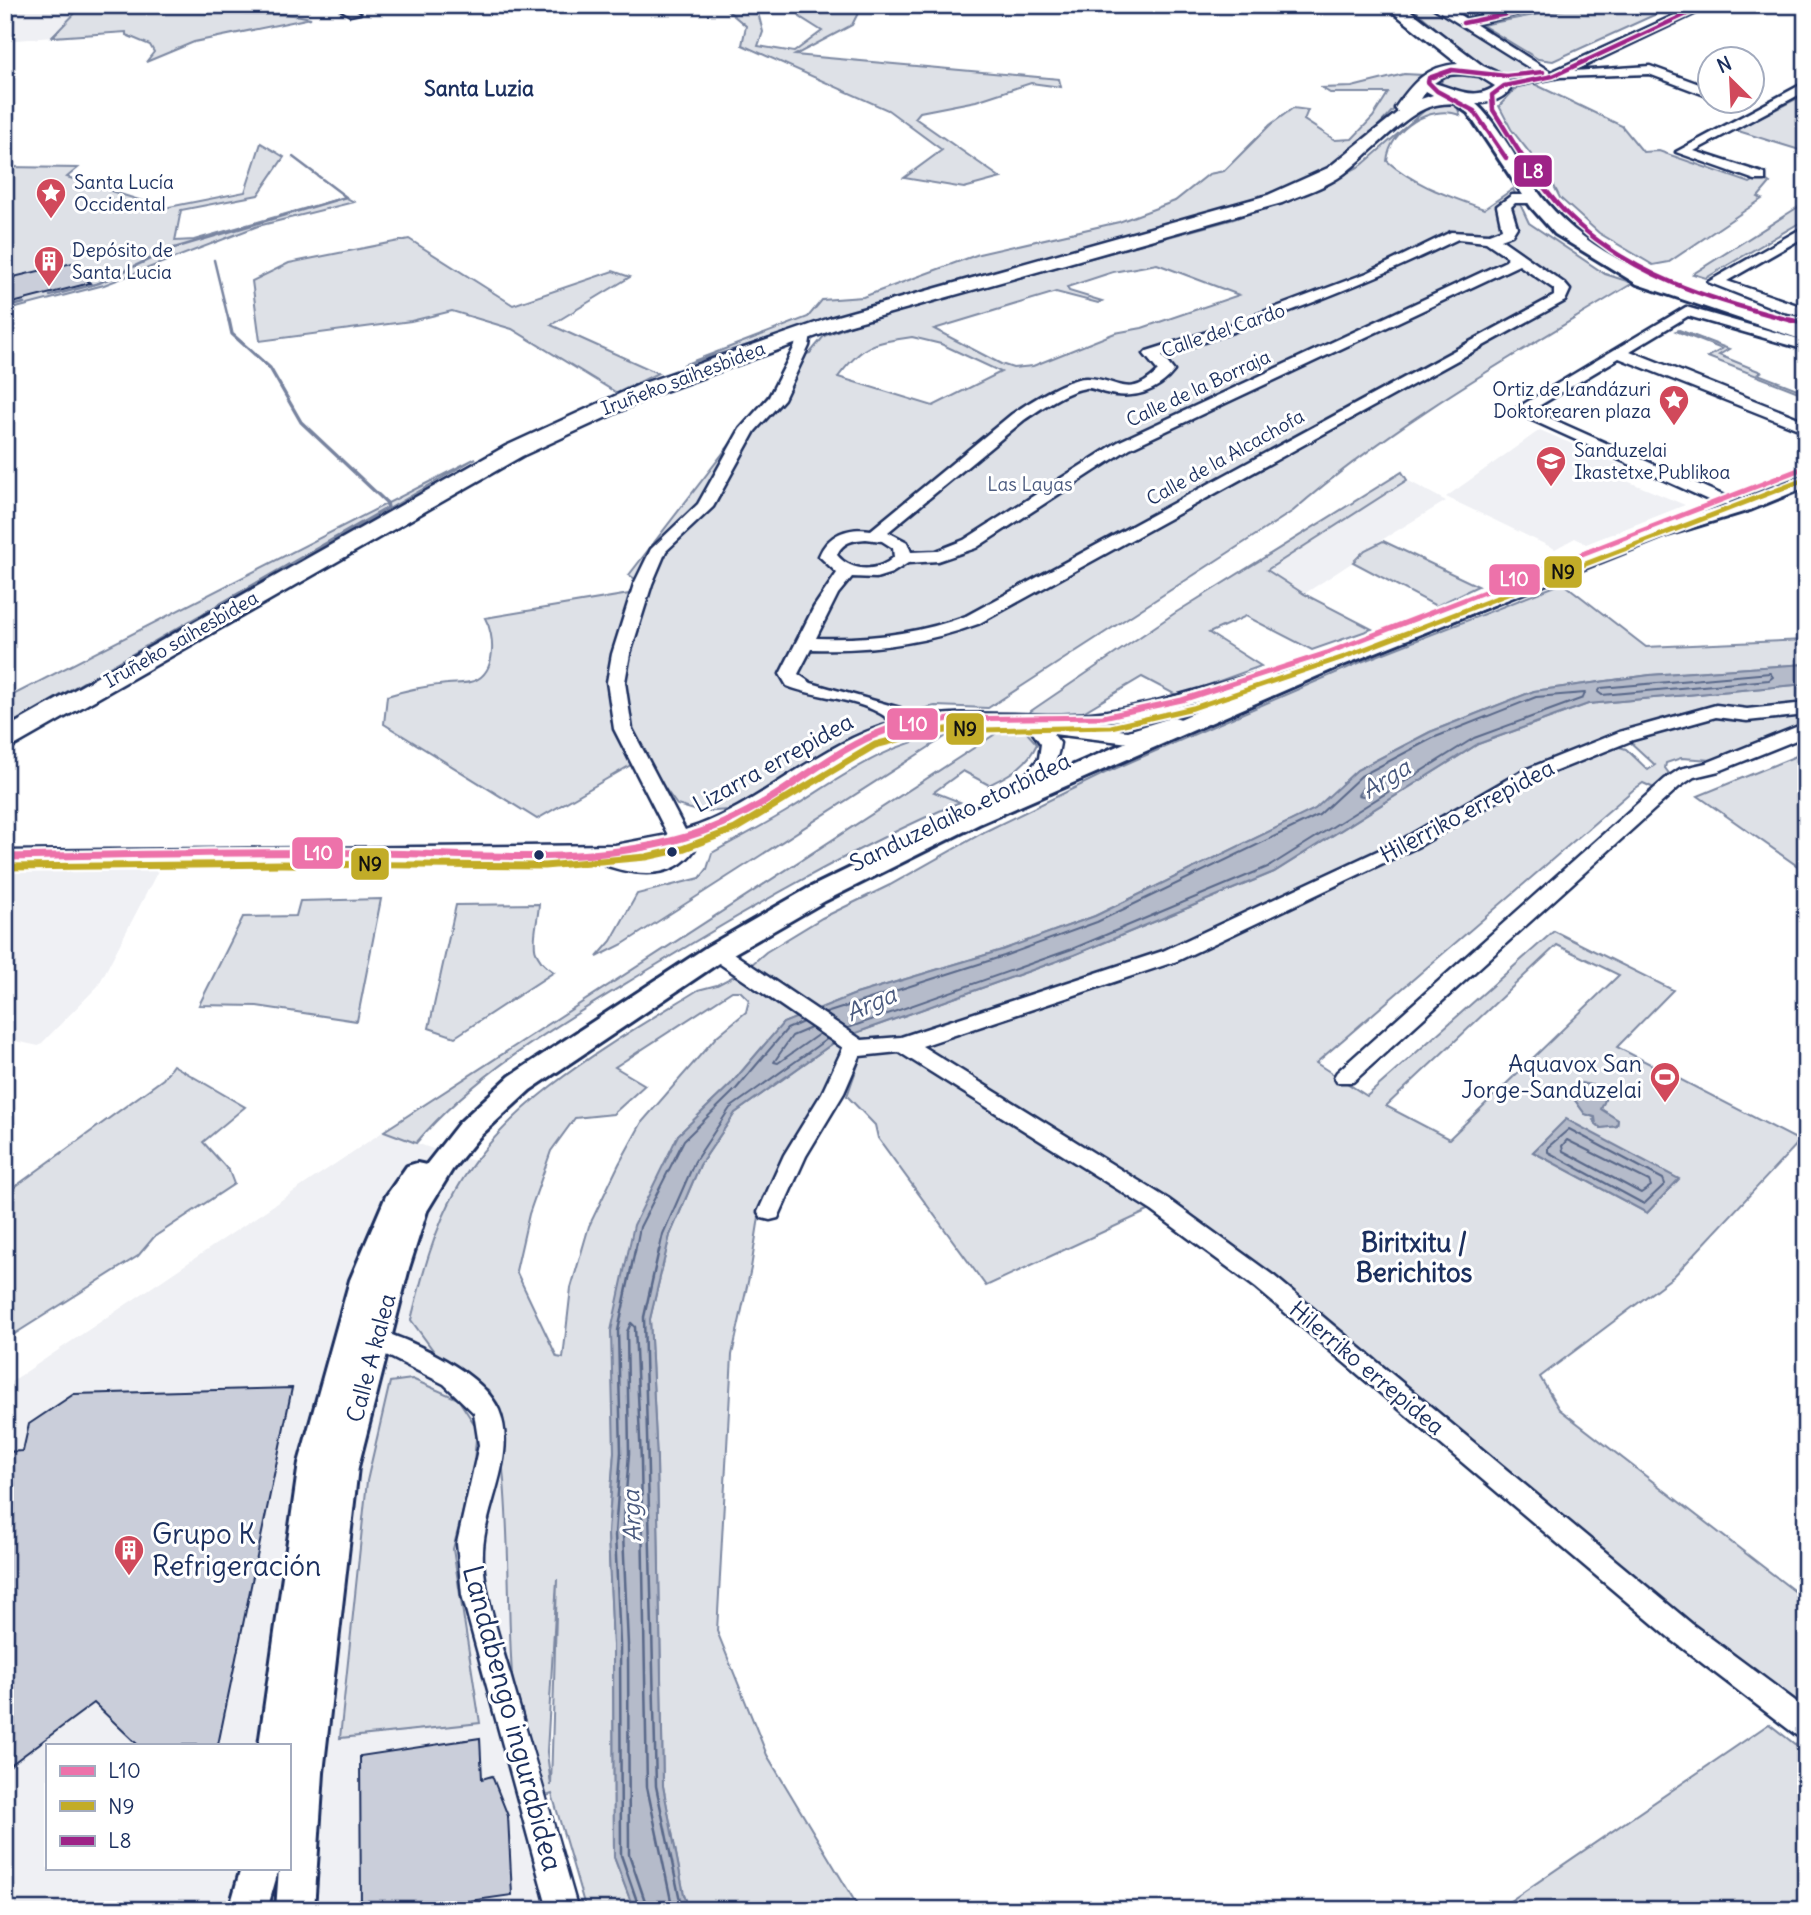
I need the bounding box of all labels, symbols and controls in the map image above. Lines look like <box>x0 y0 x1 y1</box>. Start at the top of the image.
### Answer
north arrow <box>1696 46 1766 116</box>
text: N <box>1713 51 1735 78</box>
district label: Santa Luzia <box>424 75 534 102</box>
line badge: L8 <box>1513 154 1553 188</box>
text: L8 <box>1522 159 1544 183</box>
place label: Santa Lucía Occidental <box>74 170 174 216</box>
place icon: Santa Lucía Occidental <box>34 176 68 220</box>
place label: Depósito de Santa Lucia <box>72 238 173 284</box>
building icon: Depósito de Santa Lucia <box>32 244 66 288</box>
street label: Calle del Cardo <box>1158 298 1288 362</box>
street label: Iruñeko saihesbidea <box>598 336 768 420</box>
street label: Calle de la Borraja <box>1122 344 1274 432</box>
place label: Ortiz de Landázuri Doktorearen plaza <box>1492 377 1651 423</box>
place icon: Ortiz de Landázuri Doktorearen plaza <box>1657 383 1691 427</box>
street label: Calle de la Alcachofa <box>1142 404 1308 510</box>
place label: Sanduzelai Ikastetxe Publikoa <box>1574 438 1730 484</box>
school or university icon: Sanduzelai Ikastetxe Publikoa <box>1534 444 1568 488</box>
park label: Las Layas <box>987 472 1073 496</box>
line badge: N9 <box>1543 555 1583 589</box>
text: N9 <box>1551 560 1575 584</box>
line badge: L10 <box>1488 563 1541 596</box>
text: L10 <box>1499 567 1529 591</box>
street label: Iruñeko saihesbidea <box>100 585 262 693</box>
street label: Lizarra errepidea <box>688 707 858 819</box>
line badge: L10 <box>886 707 939 741</box>
text: L10 <box>898 712 928 736</box>
line badge: N9 <box>945 712 985 746</box>
text: N9 <box>953 717 977 741</box>
street label: Sanduzelaiko etorbidea <box>845 746 1075 878</box>
water label: Arga <box>1355 751 1417 805</box>
street label: Hilerriko errepidea <box>1375 752 1559 869</box>
line badge: L10 <box>291 836 344 870</box>
text: L10 <box>303 841 333 865</box>
unlabelled marker <box>665 845 679 859</box>
line badge: N9 <box>350 847 390 881</box>
unlabelled marker <box>532 848 546 862</box>
text: N9 <box>358 852 382 876</box>
water label: Arga <box>841 978 902 1027</box>
place label: Aquavox San Jorge-Sanduzelai <box>1461 1049 1642 1104</box>
sports icon: Aquavox San Jorge-Sanduzelai <box>1648 1060 1682 1104</box>
district label: Biritxitu / Berichitos <box>1356 1226 1473 1289</box>
street label: Calle A kalea <box>339 1290 402 1425</box>
street label: Hilerriko errepidea <box>1284 1294 1451 1441</box>
water label: Arga <box>615 1488 647 1543</box>
place label: Grupo K Refrigeración <box>152 1516 321 1584</box>
building icon: Grupo K Refrigeración <box>112 1533 146 1577</box>
street label: Landabengo ingurabidea <box>455 1561 571 1875</box>
legend <box>46 1744 290 1870</box>
text: L10 <box>108 1757 141 1784</box>
text: N9 <box>108 1793 135 1820</box>
text: L8 <box>108 1827 132 1854</box>

